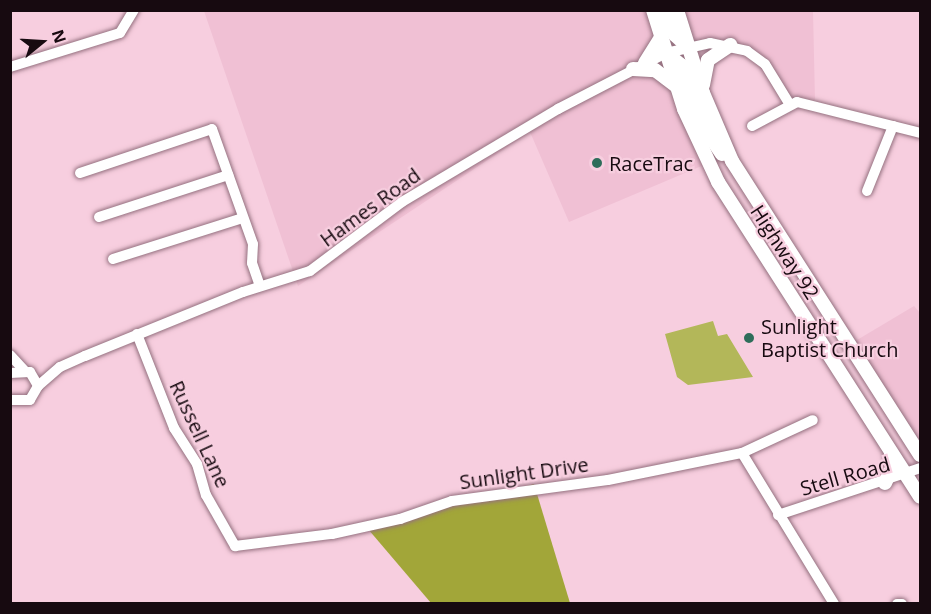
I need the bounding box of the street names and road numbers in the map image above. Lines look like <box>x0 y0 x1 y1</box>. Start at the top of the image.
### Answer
street label: Hames Road <box>315 163 425 251</box>
street label: Highway 92 <box>746 200 824 304</box>
street label: Russell Lane <box>165 377 235 491</box>
street label: Sunlight Drive <box>458 452 590 494</box>
street label: Stell Road <box>797 452 893 500</box>

